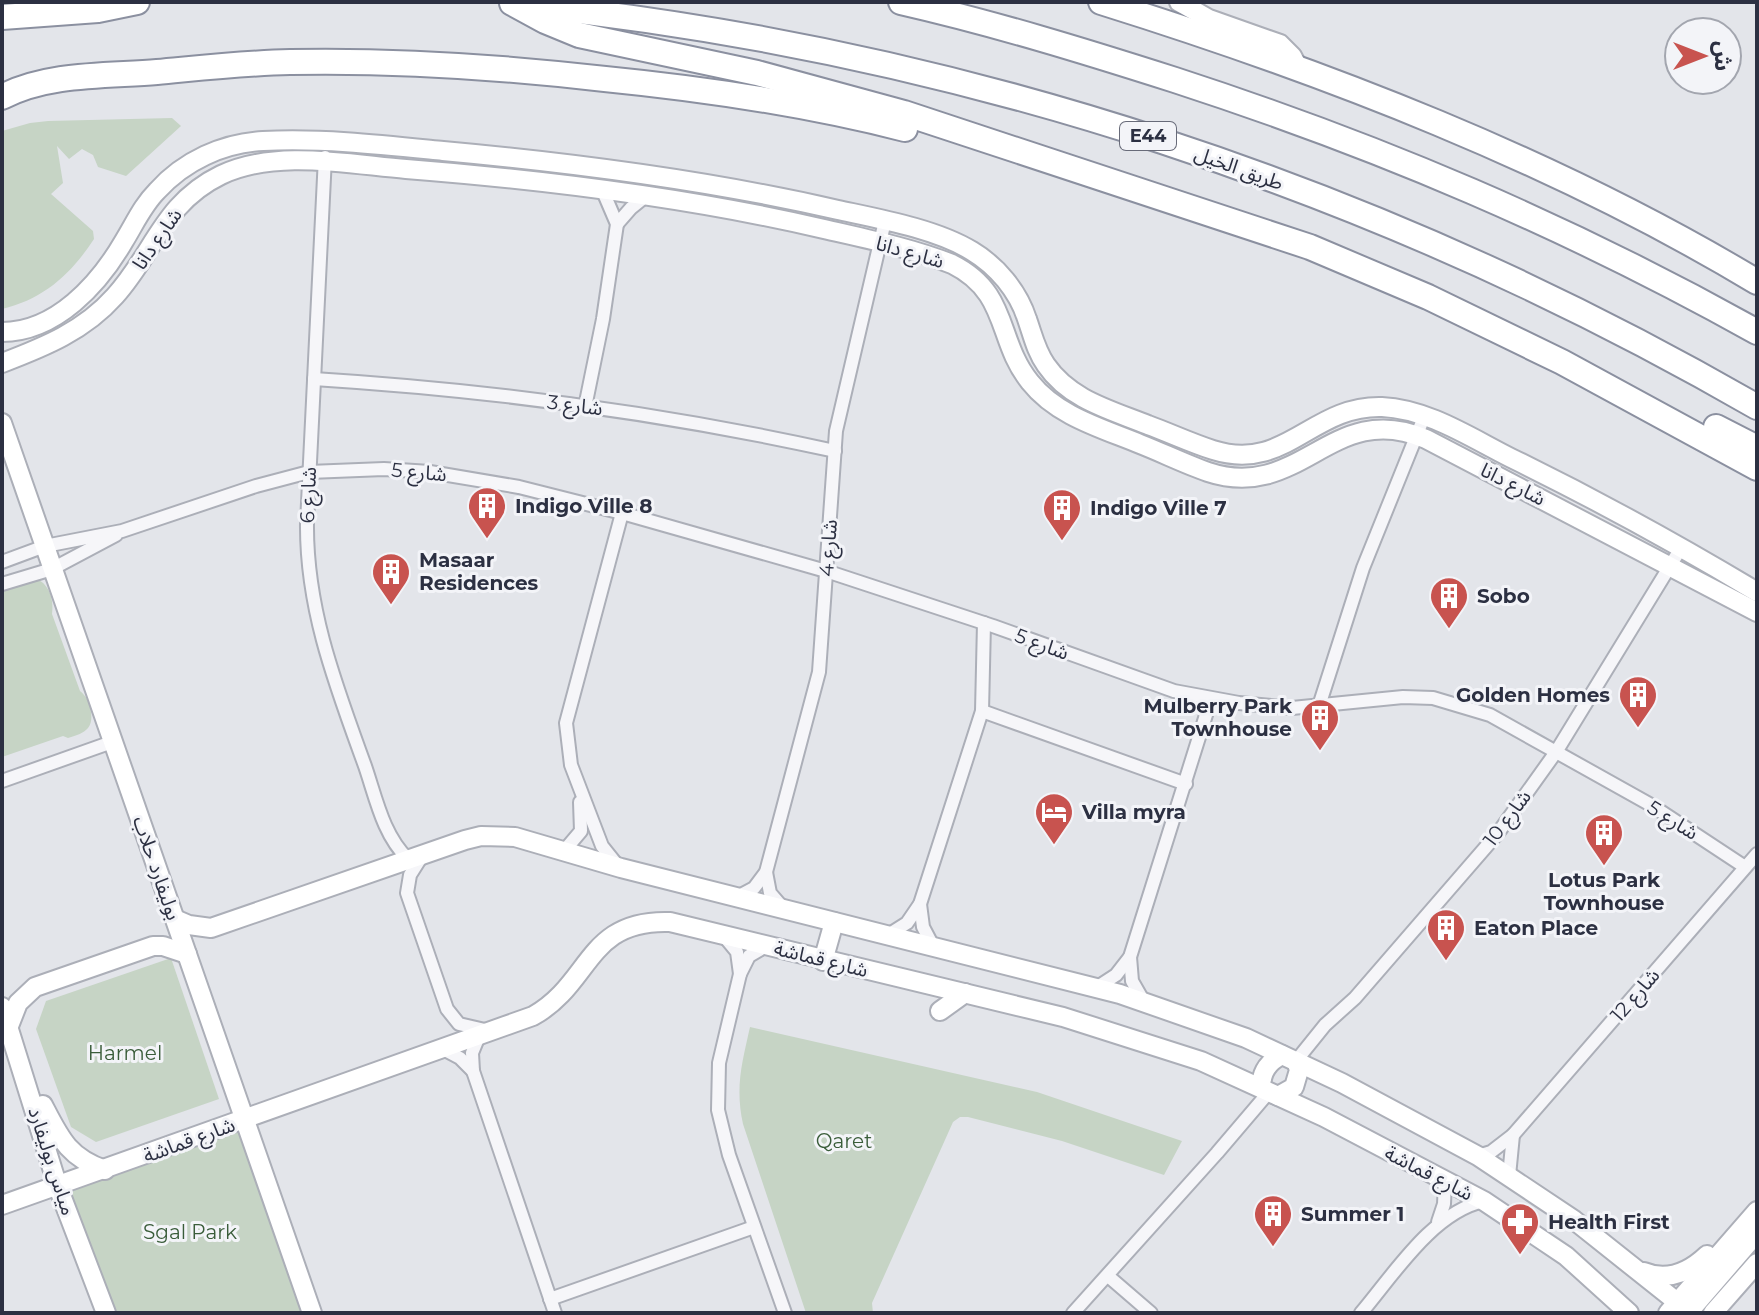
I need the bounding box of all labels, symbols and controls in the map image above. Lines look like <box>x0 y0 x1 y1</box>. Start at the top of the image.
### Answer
north arrow <box>1663 16 1743 96</box>
text: ش <box>1709 41 1736 71</box>
road number: E44 <box>1120 122 1176 150</box>
street label: طريق الخيل <box>1191 141 1287 196</box>
street label: شارع دانا <box>127 204 189 276</box>
street label: شارع دانا <box>872 231 947 276</box>
street label: شارع 3 <box>546 390 604 423</box>
street label: شارع دانا <box>1475 457 1550 513</box>
street label: شارع 5 <box>390 458 448 489</box>
street label: شارع 6 <box>295 466 324 524</box>
building icon: Indigo Ville 8 <box>466 485 508 540</box>
building icon: Indigo Ville 7 <box>1041 487 1083 542</box>
place label: Indigo Ville 8 <box>515 494 652 518</box>
place label: Indigo Ville 7 <box>1090 496 1227 520</box>
street label: شارع 4 <box>814 518 845 578</box>
place label: Masaar Residences <box>419 548 539 595</box>
building icon: Masaar Residences <box>370 551 412 606</box>
building icon: Sobo <box>1428 575 1470 630</box>
place label: Sobo <box>1477 584 1530 608</box>
street label: شارع 5 <box>1011 623 1072 668</box>
building icon: Golden Homes <box>1617 674 1659 729</box>
place label: Golden Homes <box>1456 683 1610 707</box>
place label: Mulberry Park Townhouse <box>1144 694 1293 741</box>
building icon: Mulberry Park Townhouse <box>1299 697 1341 752</box>
street label: شارع 10 <box>1478 785 1538 853</box>
hotel icon: Villa myra <box>1033 791 1075 846</box>
street label: شارع 5 <box>1641 795 1703 847</box>
place label: Villa myra <box>1081 800 1186 824</box>
building icon: Lotus Park Townhouse <box>1583 812 1625 867</box>
street label: بوليفارد حلاب <box>128 813 186 923</box>
place label: Lotus Park Townhouse <box>1544 868 1664 915</box>
building icon: Eaton Place <box>1425 907 1467 962</box>
place label: Eaton Place <box>1474 916 1598 940</box>
street label: شارع قماشة <box>771 936 870 985</box>
street label: شارع 12 <box>1605 963 1667 1029</box>
park label: Harmel <box>88 1041 162 1065</box>
street label: مياس بوليفارد <box>23 1104 81 1218</box>
street label: شارع قماشة <box>140 1112 239 1171</box>
park label: Qaret <box>816 1129 872 1153</box>
street label: شارع قماشة <box>1379 1141 1477 1208</box>
building icon: Summer 1 <box>1252 1193 1294 1248</box>
pharmacy icon: Health First <box>1499 1201 1541 1256</box>
place label: Summer 1 <box>1301 1202 1404 1226</box>
place label: Health First <box>1548 1210 1670 1234</box>
park label: Sgal Park <box>143 1220 237 1244</box>

